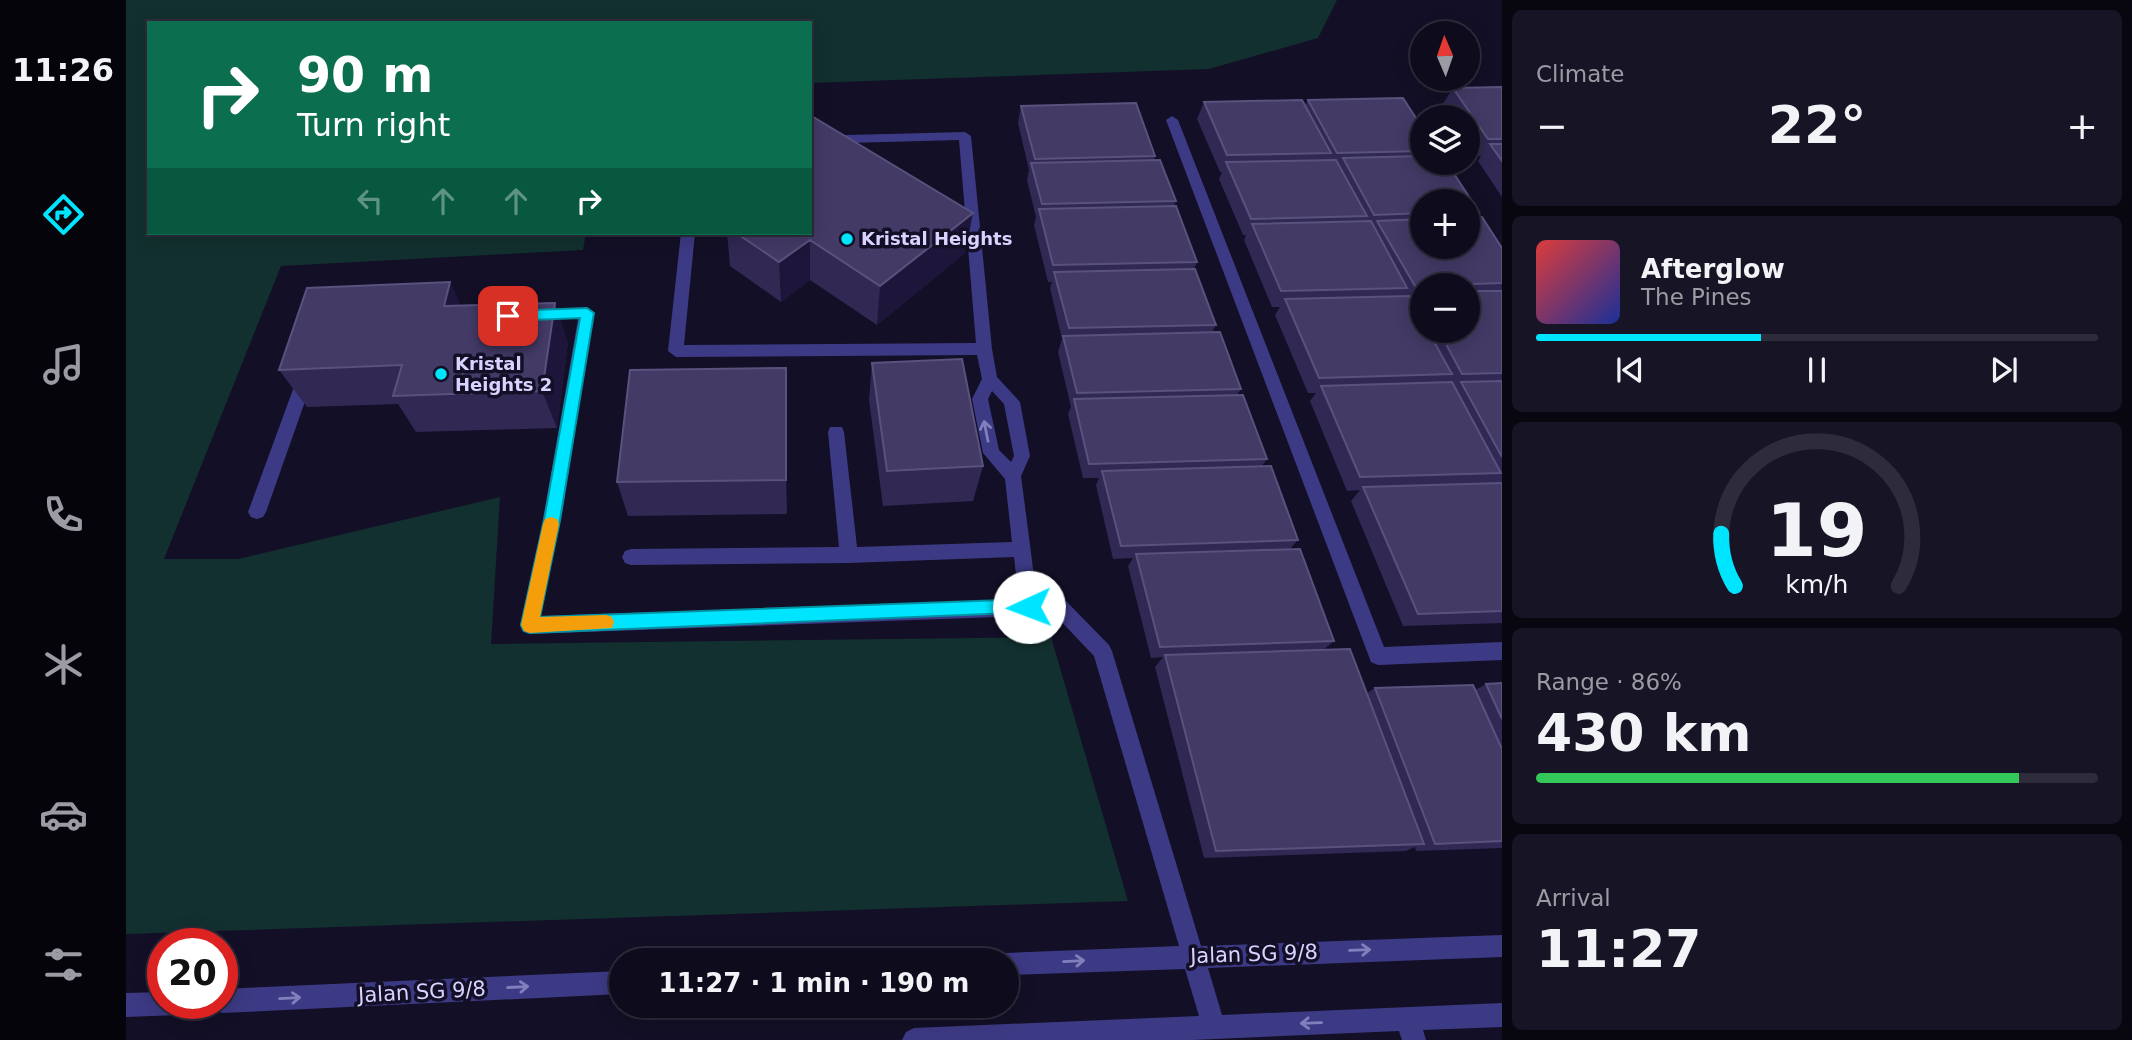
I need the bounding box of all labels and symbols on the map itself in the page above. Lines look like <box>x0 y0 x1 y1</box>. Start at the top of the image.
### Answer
north arrow <box>1410 21 1480 91</box>
place label: Kristal Heights <box>861 228 1012 249</box>
marker: Kristal Heights <box>839 231 855 247</box>
pin <box>478 286 538 346</box>
place label: Kristal Heights 2 <box>455 353 552 395</box>
marker: Kristal Heights 2 <box>433 366 449 382</box>
one-way arrow <box>979 420 993 443</box>
position arrow <box>992 570 1066 644</box>
speed limit sign: 20 <box>147 928 238 1019</box>
street label: Jalan SG 9/8 <box>1188 940 1318 968</box>
one-way arrow <box>1348 944 1371 957</box>
one-way arrow <box>1063 955 1086 968</box>
street label: Jalan SG 9/8 <box>356 977 486 1007</box>
one-way arrow <box>506 981 529 994</box>
one-way arrow <box>279 991 302 1004</box>
one-way arrow <box>1300 1017 1323 1030</box>

